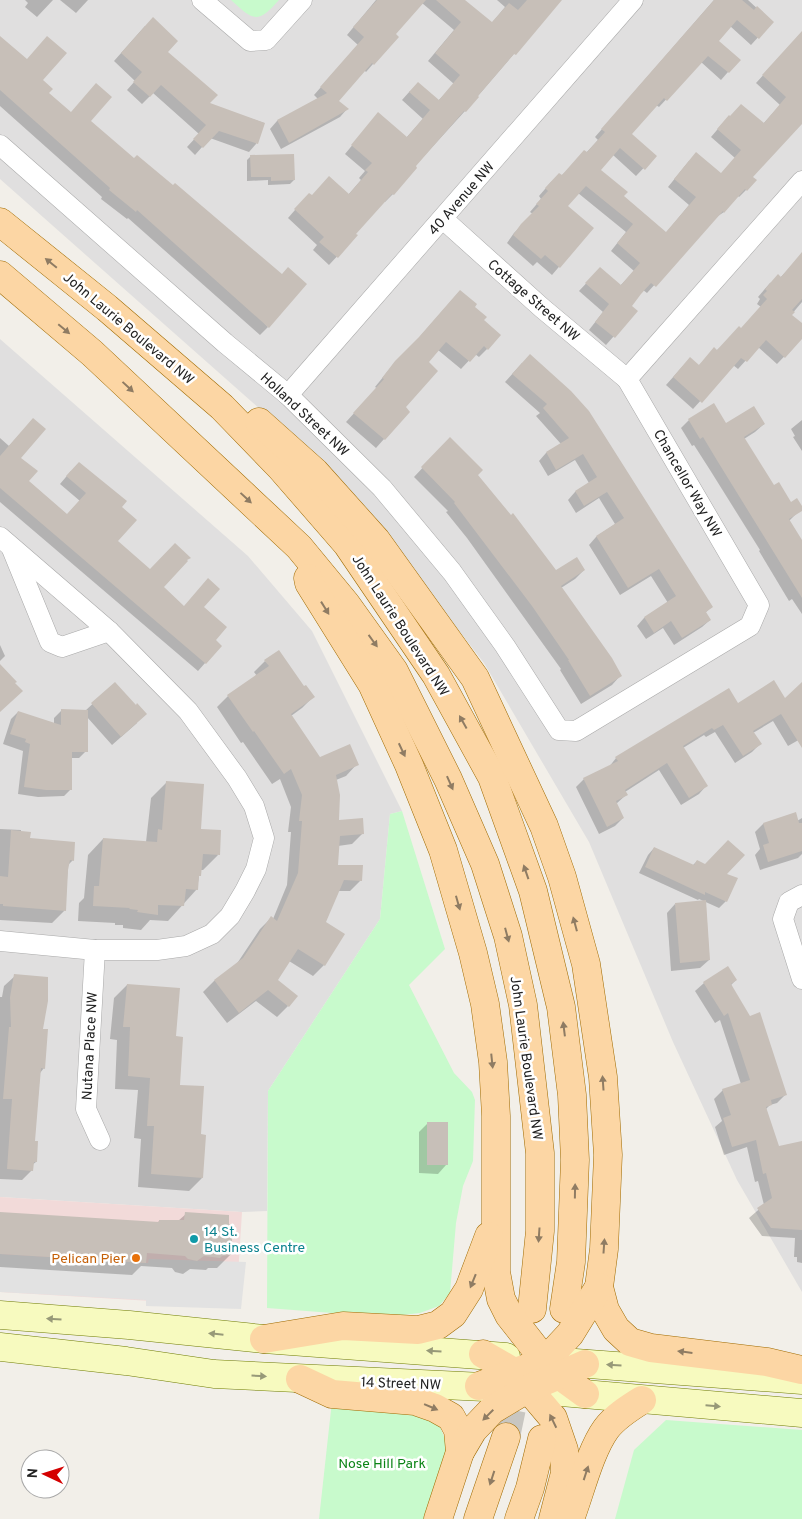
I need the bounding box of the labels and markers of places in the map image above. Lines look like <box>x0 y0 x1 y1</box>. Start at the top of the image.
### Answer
place label: 14 St. Business Centre <box>204 1224 305 1257</box>
marker: 14 St. Business Centre <box>188 1233 200 1245</box>
place label: Pelican Pier <box>51 1251 127 1268</box>
marker: Pelican Pier <box>130 1252 142 1264</box>

